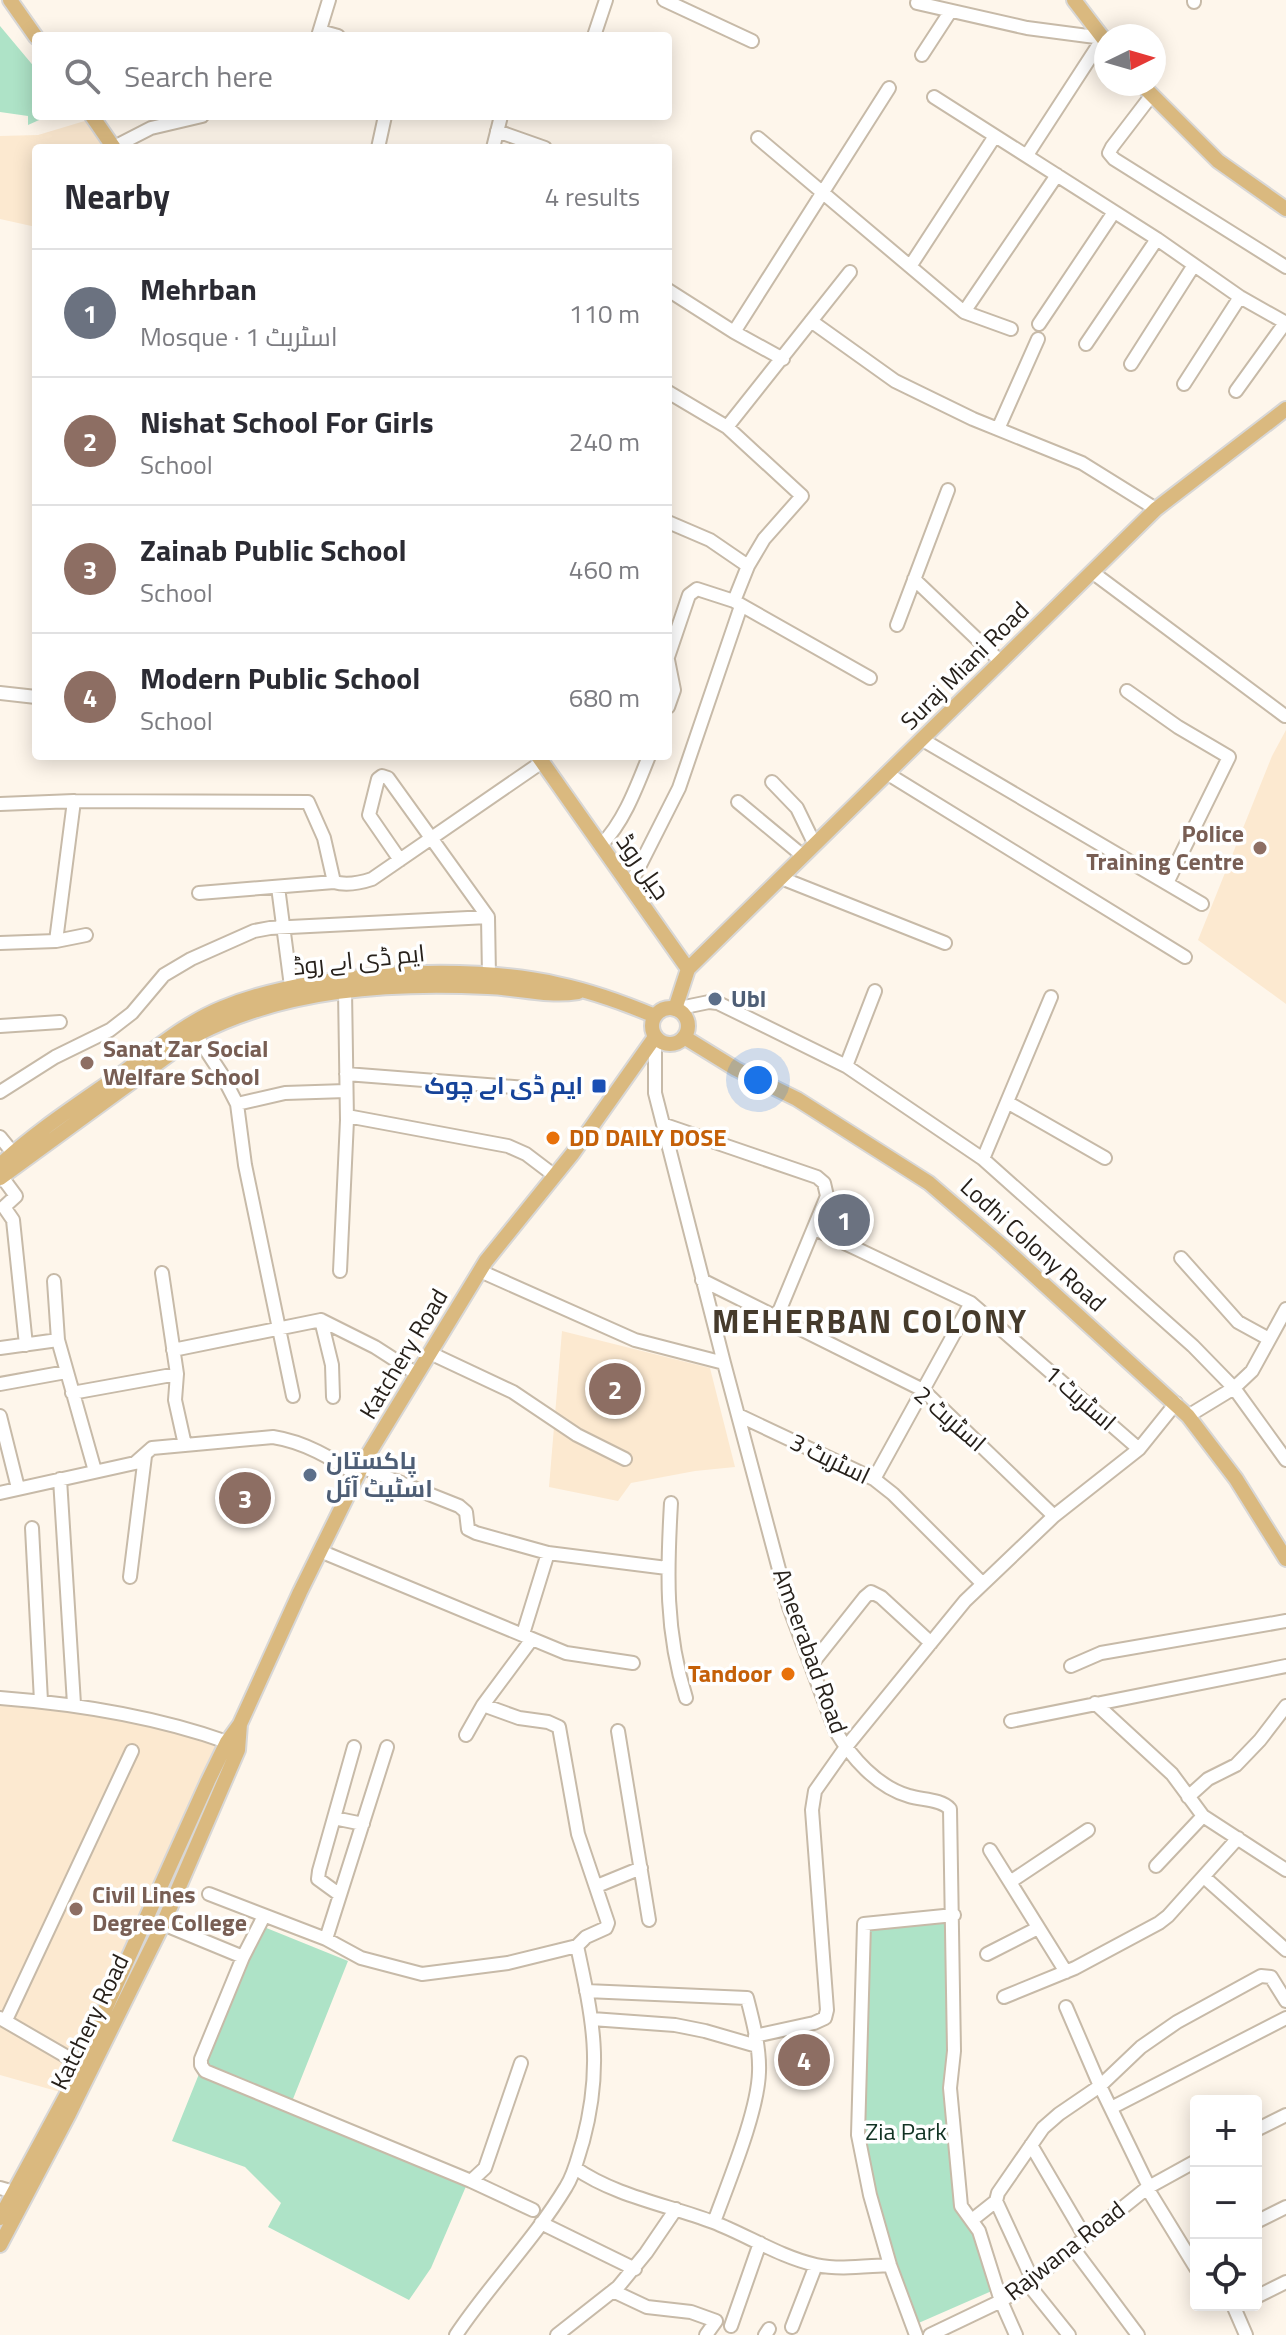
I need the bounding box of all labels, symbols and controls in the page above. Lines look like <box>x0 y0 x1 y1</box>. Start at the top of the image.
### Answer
north arrow <box>1094 24 1166 96</box>
search box <box>32 32 672 120</box>
text: Search here <box>124 53 273 99</box>
icon: search <box>60 54 104 98</box>
text: Nearby <box>64 170 170 222</box>
text: 4 results <box>545 177 640 216</box>
text: Mehrban <box>140 266 257 312</box>
text: 1 <box>83 294 97 333</box>
text: 110 m <box>569 294 640 333</box>
text: Mosque · اسٹریٹ 1 <box>140 317 338 356</box>
text: Nishat School For Girls <box>140 399 434 445</box>
text: 2 <box>83 422 97 461</box>
text: 240 m <box>569 422 640 461</box>
text: School <box>140 445 213 484</box>
text: Zainab Public School <box>140 527 407 573</box>
text: 3 <box>83 550 97 589</box>
text: 460 m <box>569 550 640 589</box>
text: School <box>140 573 213 612</box>
street label: Suraj Miani Road <box>892 593 1037 738</box>
text: Modern Public School <box>140 655 420 701</box>
text: 4 <box>83 678 97 717</box>
text: 680 m <box>569 678 640 717</box>
text: School <box>140 701 213 740</box>
place label: Police Training Centre <box>1086 815 1244 879</box>
street label: جیل روڈ <box>608 826 680 907</box>
marker: Police Training Centre <box>1251 839 1269 857</box>
street label: ایم ڈی اے روڈ <box>291 934 427 984</box>
place label: Ubl <box>731 980 766 1016</box>
marker: Ubl <box>706 990 724 1008</box>
place label: Sanat Zar Social Welfare School <box>103 1030 269 1094</box>
marker: Sanat Zar Social Welfare School <box>78 1054 96 1072</box>
your location <box>738 1060 778 1100</box>
place label: ایم ڈی اے چوک <box>424 1067 583 1103</box>
marker: ایم ڈی اے چوک <box>590 1077 608 1095</box>
place label: DD DAILY DOSE <box>569 1119 727 1155</box>
marker: DD DAILY DOSE <box>544 1129 562 1147</box>
street label: Lodhi Colony Road <box>953 1169 1115 1320</box>
pin: 1 <box>818 1190 870 1250</box>
street label: Katchery Road <box>350 1281 456 1426</box>
district label: MEHERBAN COLONY <box>712 1297 1028 1345</box>
street label: اسٹریٹ 1 <box>1037 1356 1125 1439</box>
pin: 2 <box>589 1359 641 1419</box>
street label: اسٹریٹ 2 <box>907 1377 995 1460</box>
street label: اسٹریٹ 3 <box>784 1423 877 1493</box>
place label: پاکستان اسٹیٹ آئل <box>326 1442 433 1506</box>
marker: پاکستان اسٹیٹ آئل <box>301 1466 319 1484</box>
pin: 3 <box>219 1468 271 1528</box>
street label: Ameerabad Road <box>764 1563 858 1738</box>
place label: Tandoor <box>688 1655 772 1691</box>
marker: Tandoor <box>779 1665 797 1683</box>
place label: Civil Lines Degree College <box>92 1876 247 1940</box>
marker: Civil Lines Degree College <box>67 1900 85 1918</box>
street label: Katchery Road <box>41 1948 137 2095</box>
pin: 4 <box>778 2030 830 2090</box>
map controls <box>1190 2095 1262 2311</box>
button: + <box>1190 2095 1262 2167</box>
park label: Zia Park <box>865 2113 947 2149</box>
button: − <box>1190 2167 1262 2239</box>
street label: Rajwana Road <box>996 2192 1132 2309</box>
button: locate <box>1190 2239 1262 2311</box>

